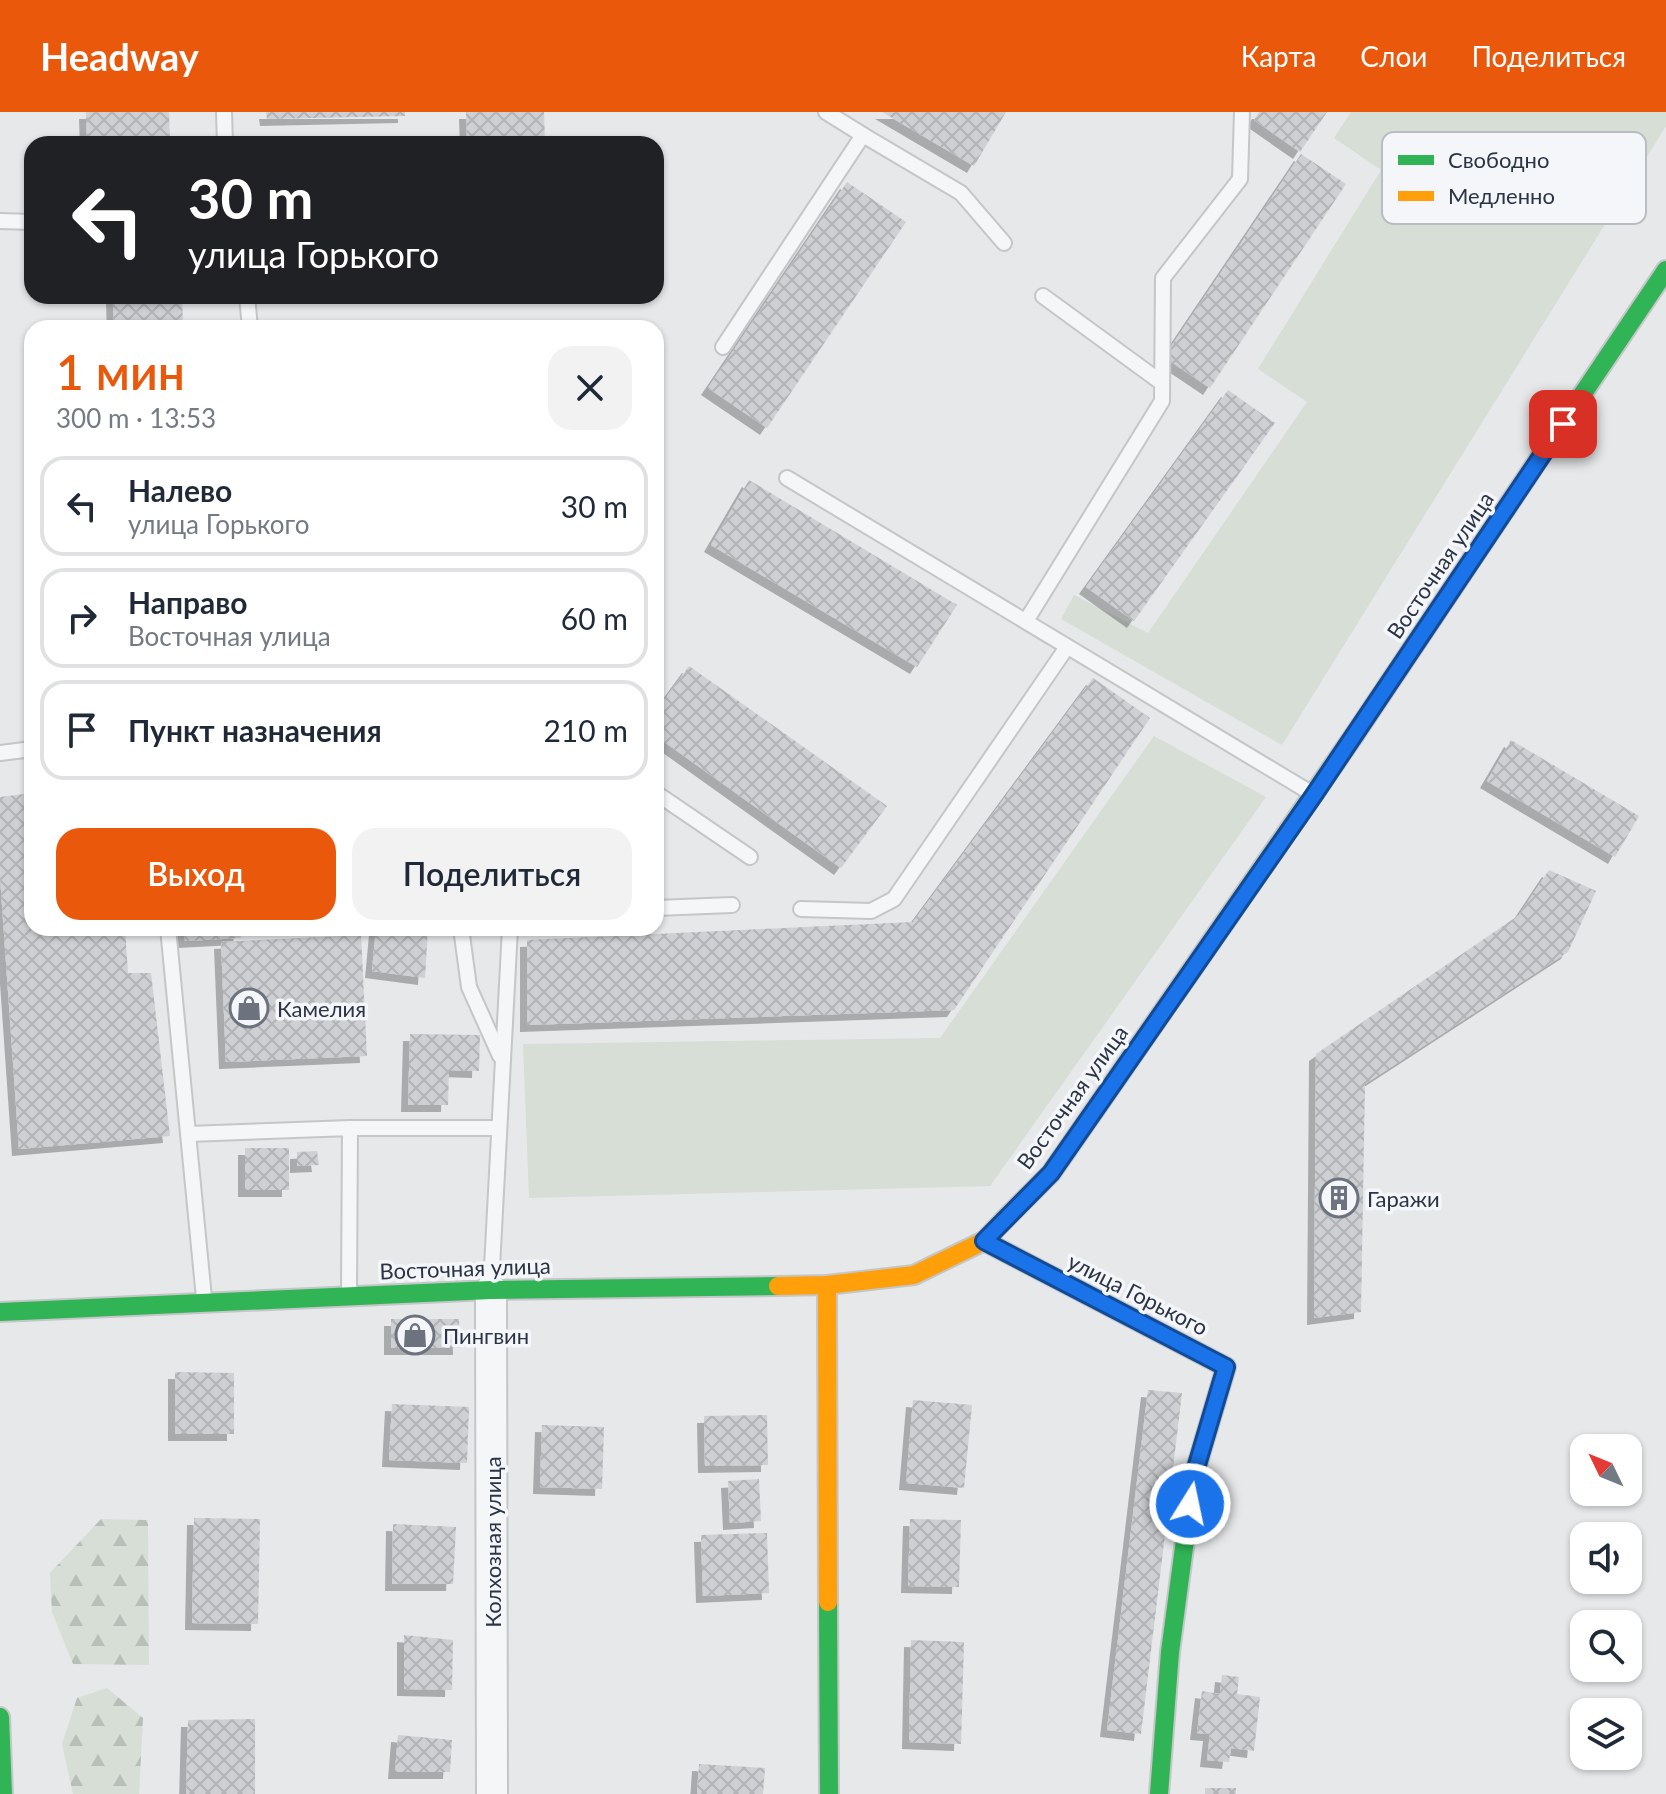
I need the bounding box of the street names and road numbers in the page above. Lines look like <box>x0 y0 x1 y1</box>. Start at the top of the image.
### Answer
street label: Восточная улица <box>1381 486 1499 644</box>
street label: Восточная улица <box>1011 1020 1133 1174</box>
street label: улица Горького <box>1063 1247 1213 1341</box>
street label: Восточная улица <box>379 1252 551 1284</box>
street label: Колхозная улица <box>479 1456 506 1628</box>

